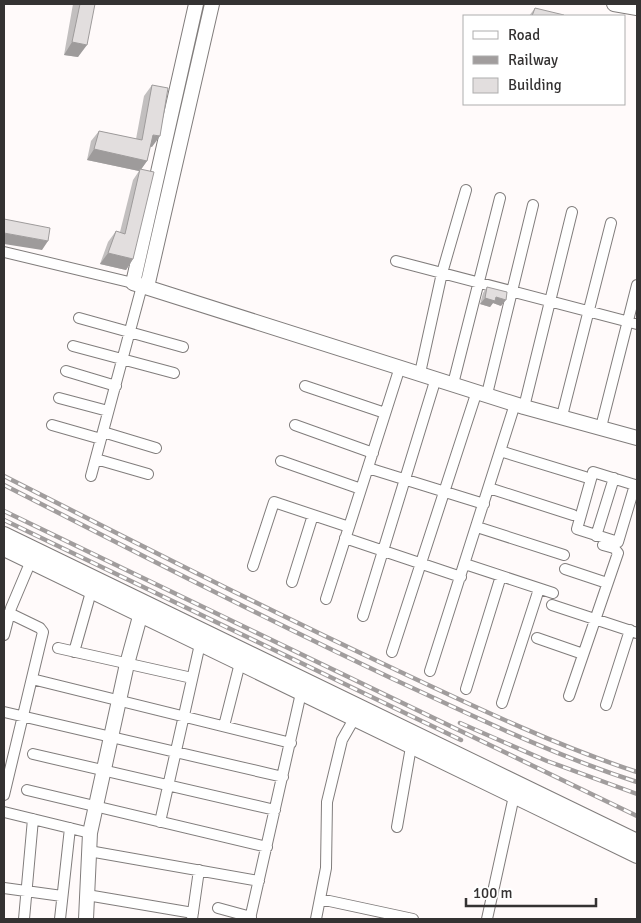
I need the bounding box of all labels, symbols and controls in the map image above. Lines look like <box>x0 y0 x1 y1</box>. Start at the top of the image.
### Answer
legend <box>463 15 626 105</box>
text: Road <box>508 26 540 44</box>
text: Railway <box>508 51 558 69</box>
text: Building <box>508 76 562 94</box>
scale bar <box>466 876 596 908</box>
text: 100 m <box>473 884 513 902</box>

